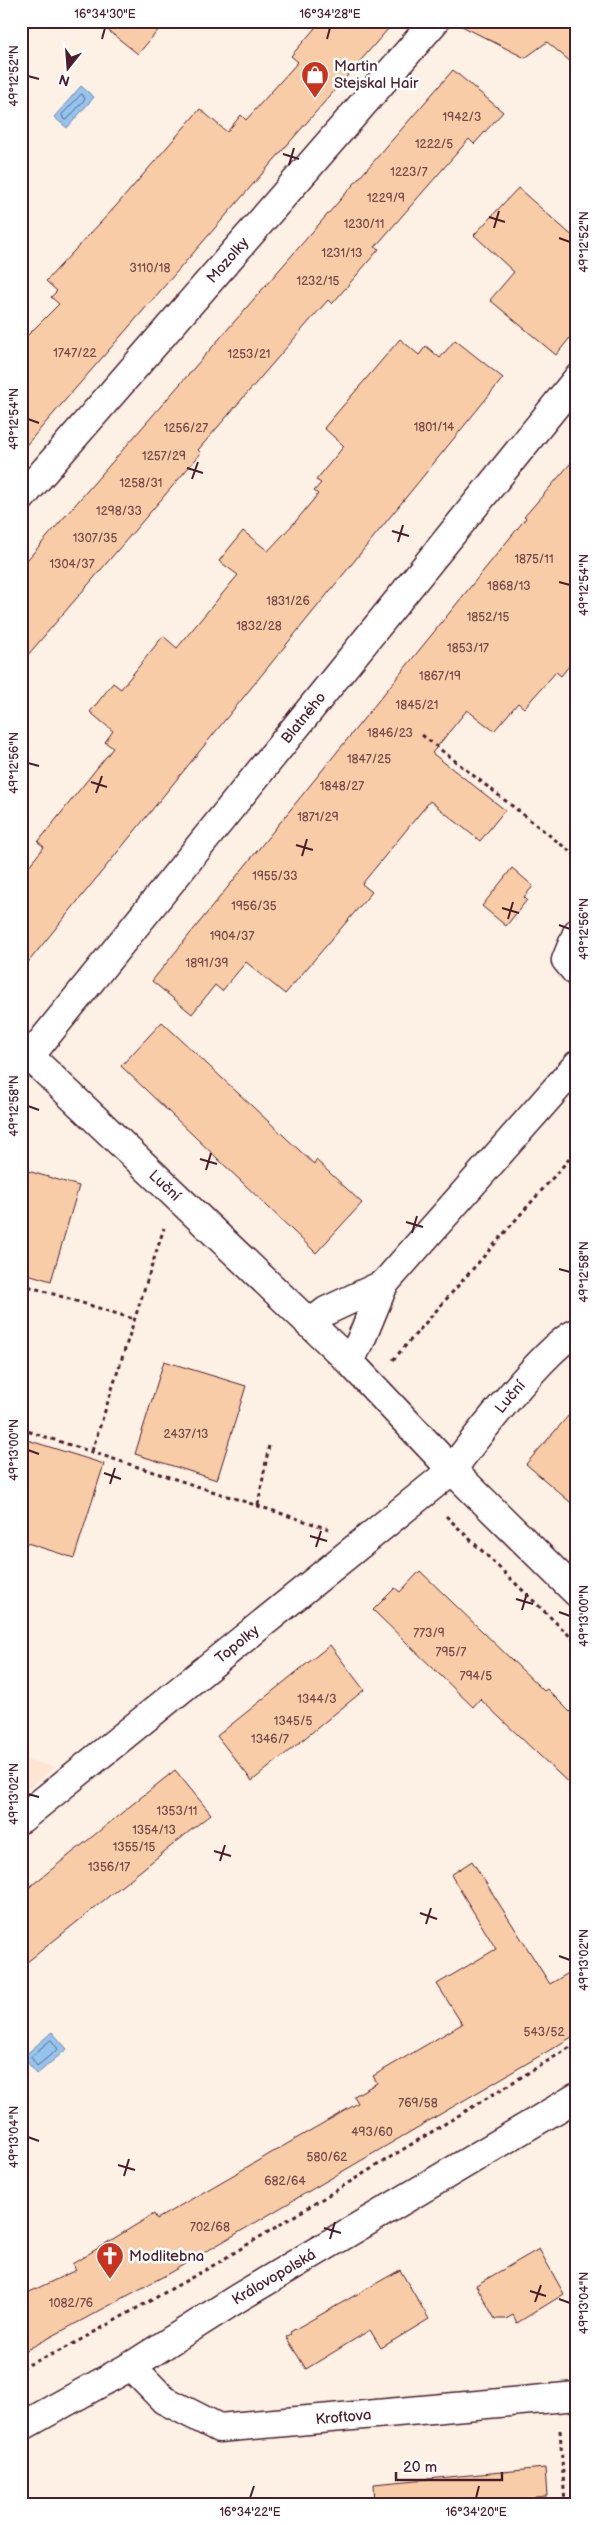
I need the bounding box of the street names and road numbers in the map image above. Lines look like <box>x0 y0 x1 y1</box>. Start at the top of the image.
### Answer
street label: Mozolky <box>202 233 253 287</box>
street label: Blatného <box>277 688 330 747</box>
street label: Luční <box>145 1166 185 1205</box>
street label: Luční <box>491 1376 530 1417</box>
street label: Topolky <box>211 1620 263 1667</box>
street label: Královopolská <box>228 2245 319 2309</box>
street label: Kroftova <box>315 2405 372 2429</box>

